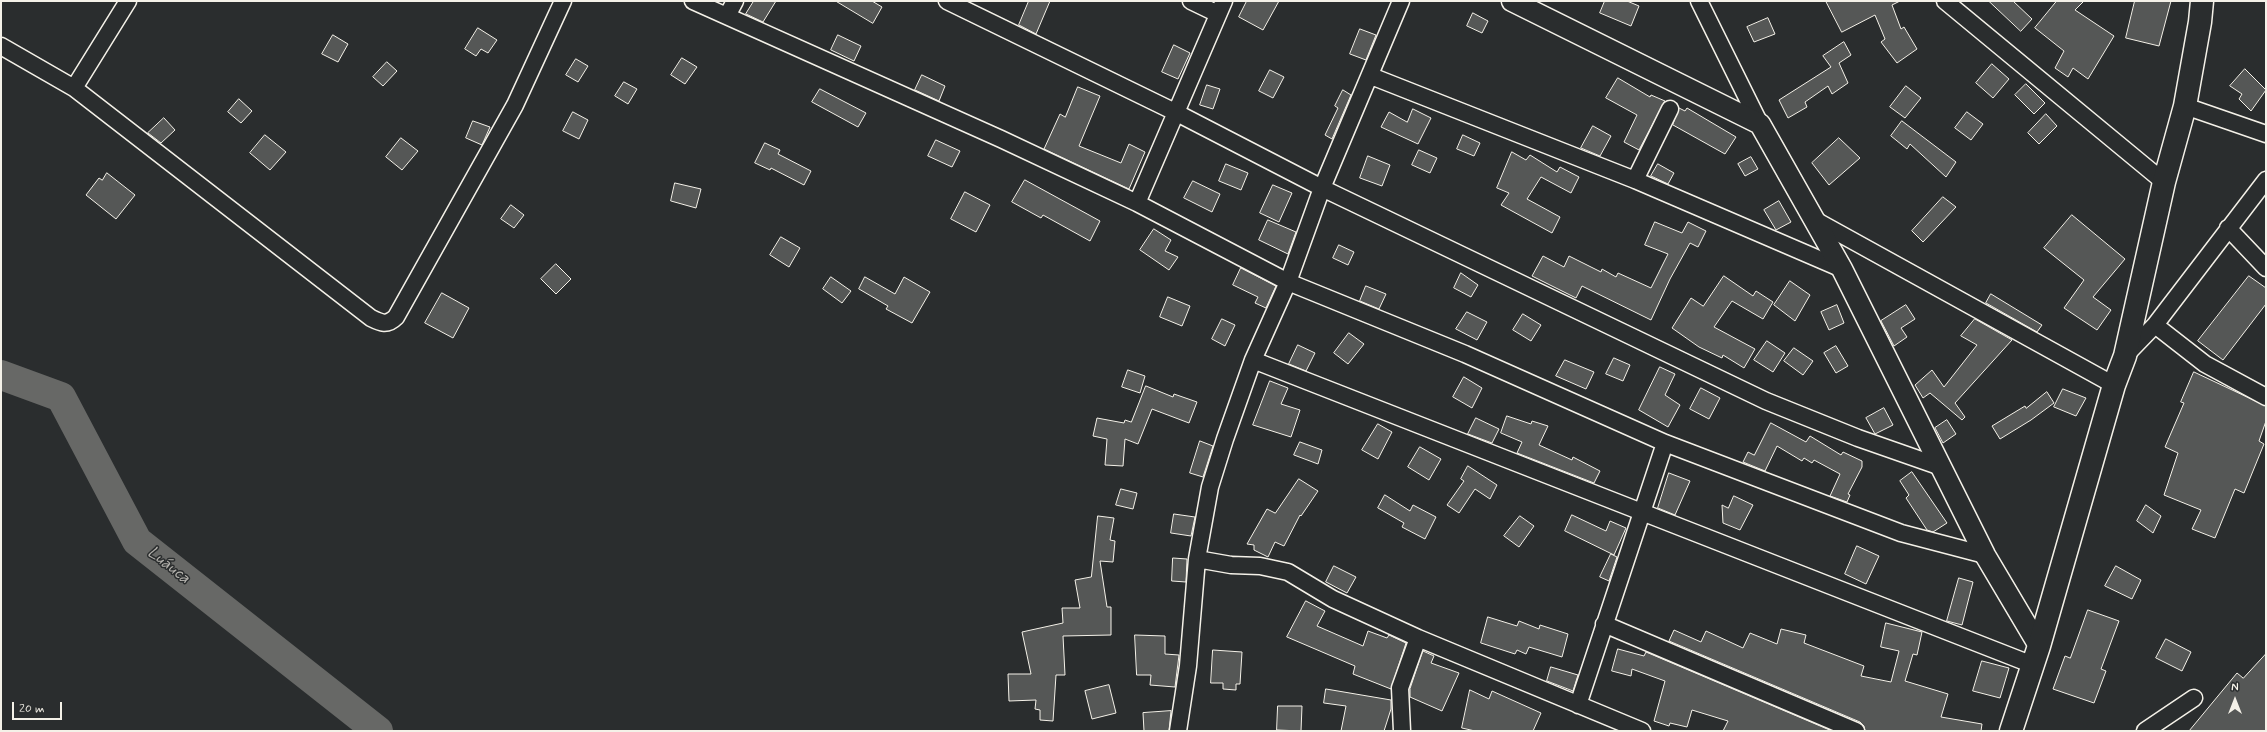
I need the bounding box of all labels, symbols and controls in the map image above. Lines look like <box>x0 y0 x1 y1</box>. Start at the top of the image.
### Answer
water label: Luáuca <box>142 543 194 589</box>
north arrow <box>2215 680 2255 720</box>
text: N <box>2231 681 2239 695</box>
scale bar <box>14 694 64 720</box>
text: 20 m <box>19 701 45 717</box>

